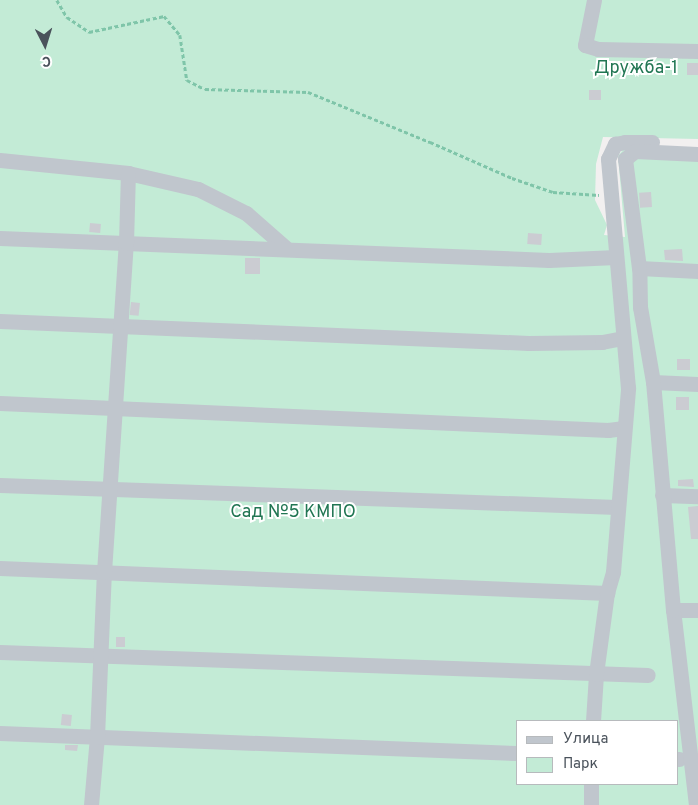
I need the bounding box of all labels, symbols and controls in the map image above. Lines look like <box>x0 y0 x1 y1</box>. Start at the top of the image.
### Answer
north arrow <box>20 20 70 70</box>
text: С <box>41 52 52 69</box>
park label: Дружба-1 <box>594 58 678 80</box>
park label: Сад №5 КМПО <box>230 502 356 524</box>
legend <box>516 720 678 785</box>
text: Улица <box>563 730 608 749</box>
text: Парк <box>563 755 598 774</box>

